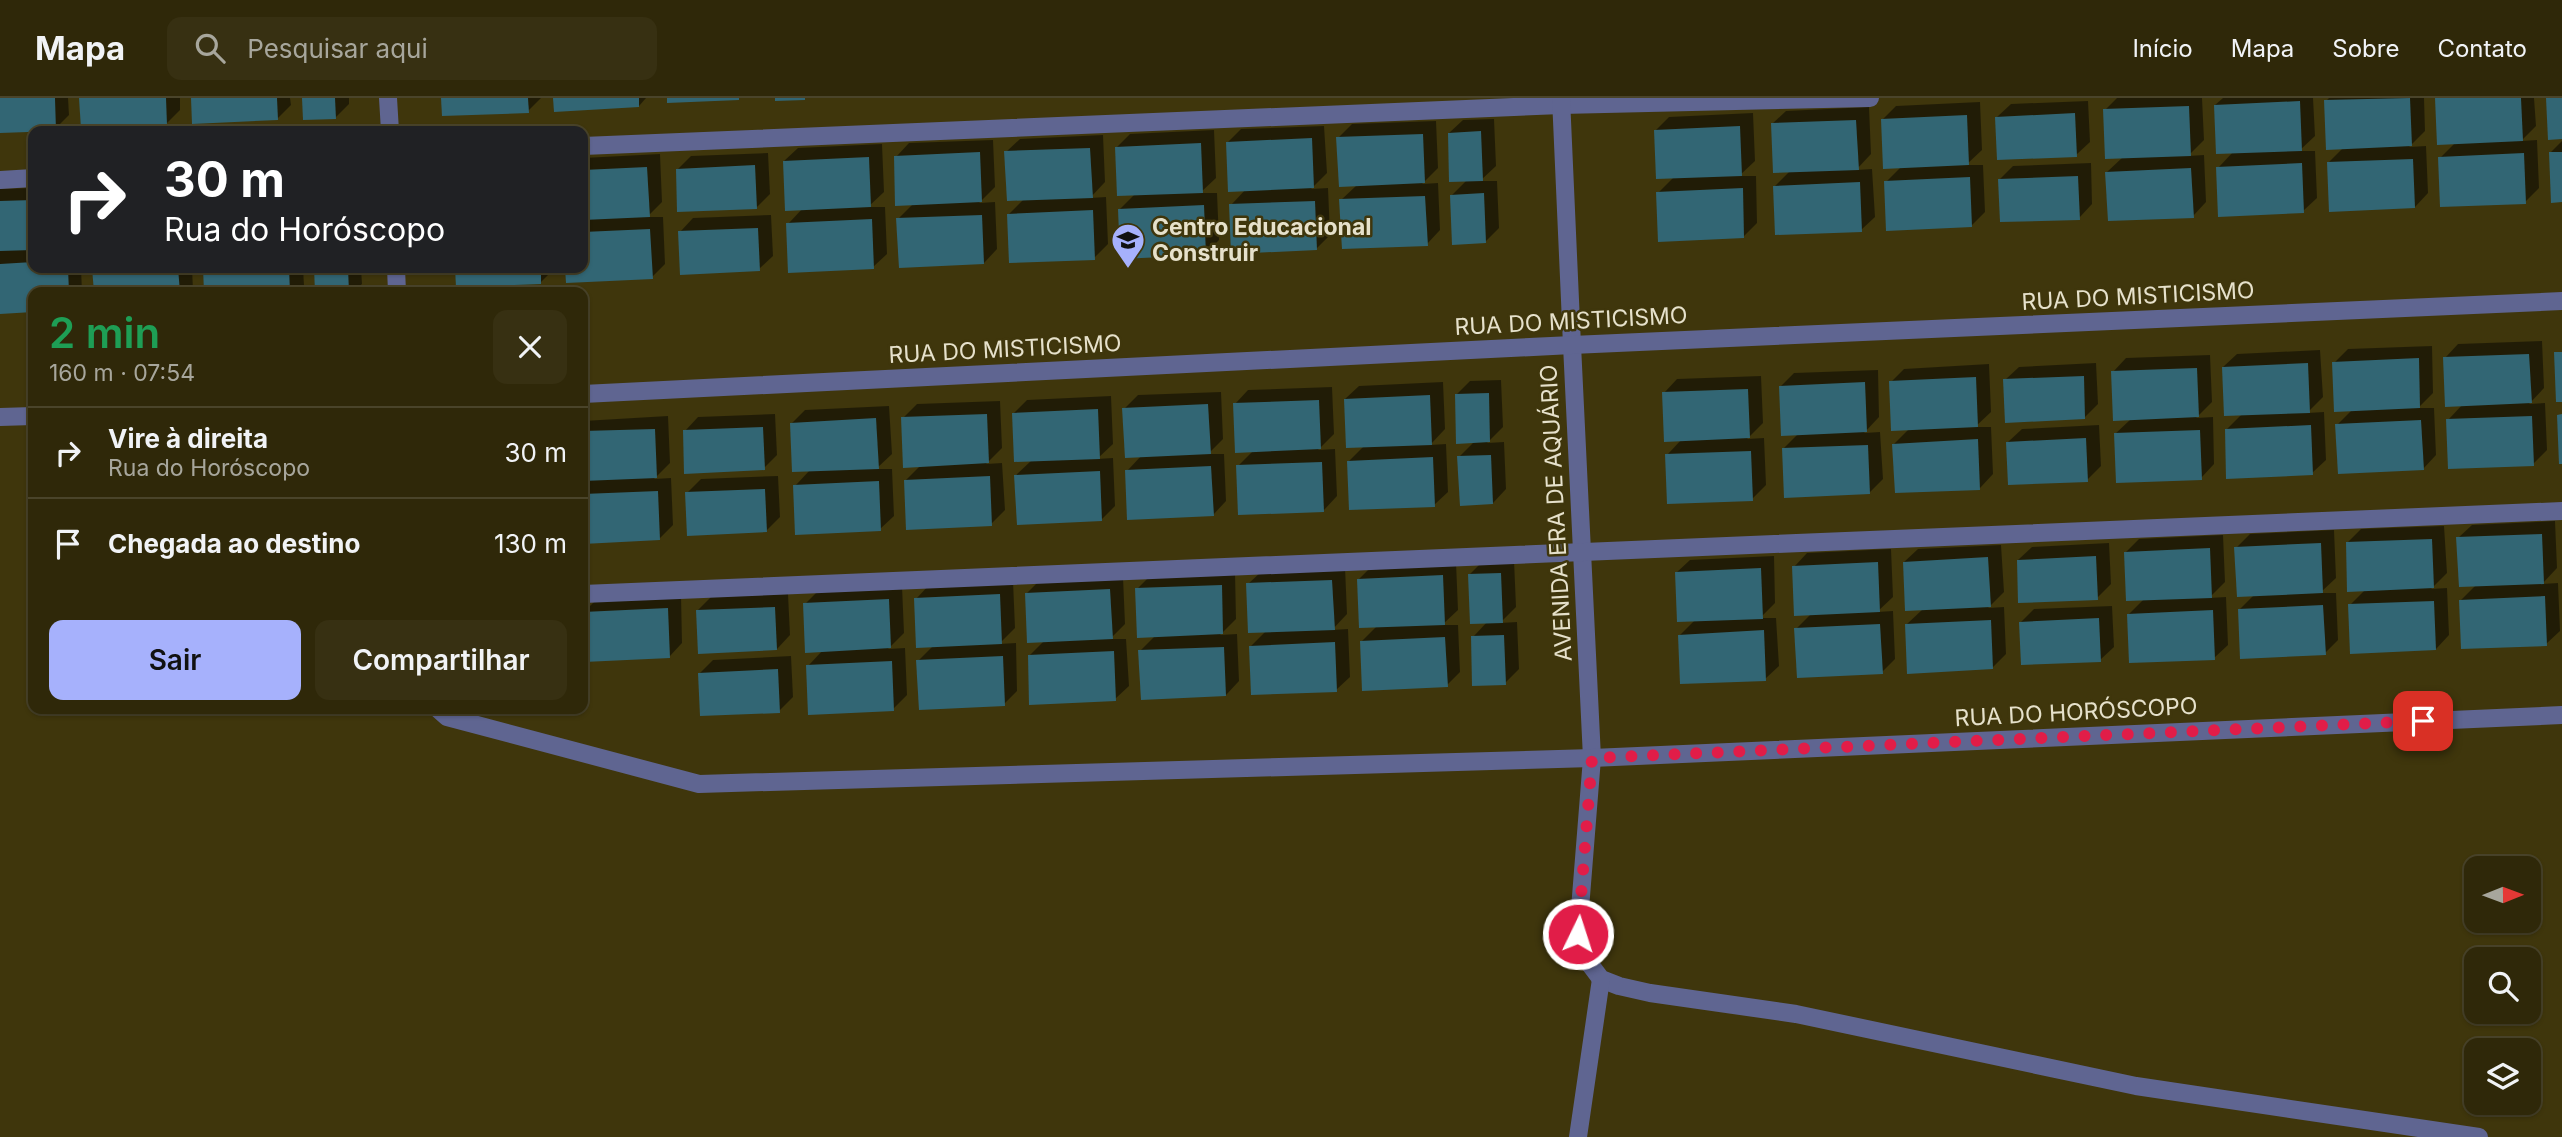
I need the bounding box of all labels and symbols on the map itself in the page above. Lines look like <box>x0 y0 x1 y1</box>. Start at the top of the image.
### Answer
place label: Centro Educacional Construir <box>1152 213 1372 267</box>
school or university icon: Centro Educacional Construir <box>1109 221 1147 270</box>
street label: RUA DO MISTICISMO <box>2021 276 2255 316</box>
street label: RUA DO MISTICISMO <box>1454 301 1688 341</box>
street label: RUA DO MISTICISMO <box>888 329 1122 369</box>
street label: AVENIDA ERA DE AQUÁRIO <box>1534 364 1578 662</box>
pin <box>2393 691 2453 751</box>
street label: RUA DO HORÓSCOPO <box>1954 692 2198 732</box>
north arrow <box>2464 856 2541 933</box>
position arrow <box>1541 897 1615 971</box>

